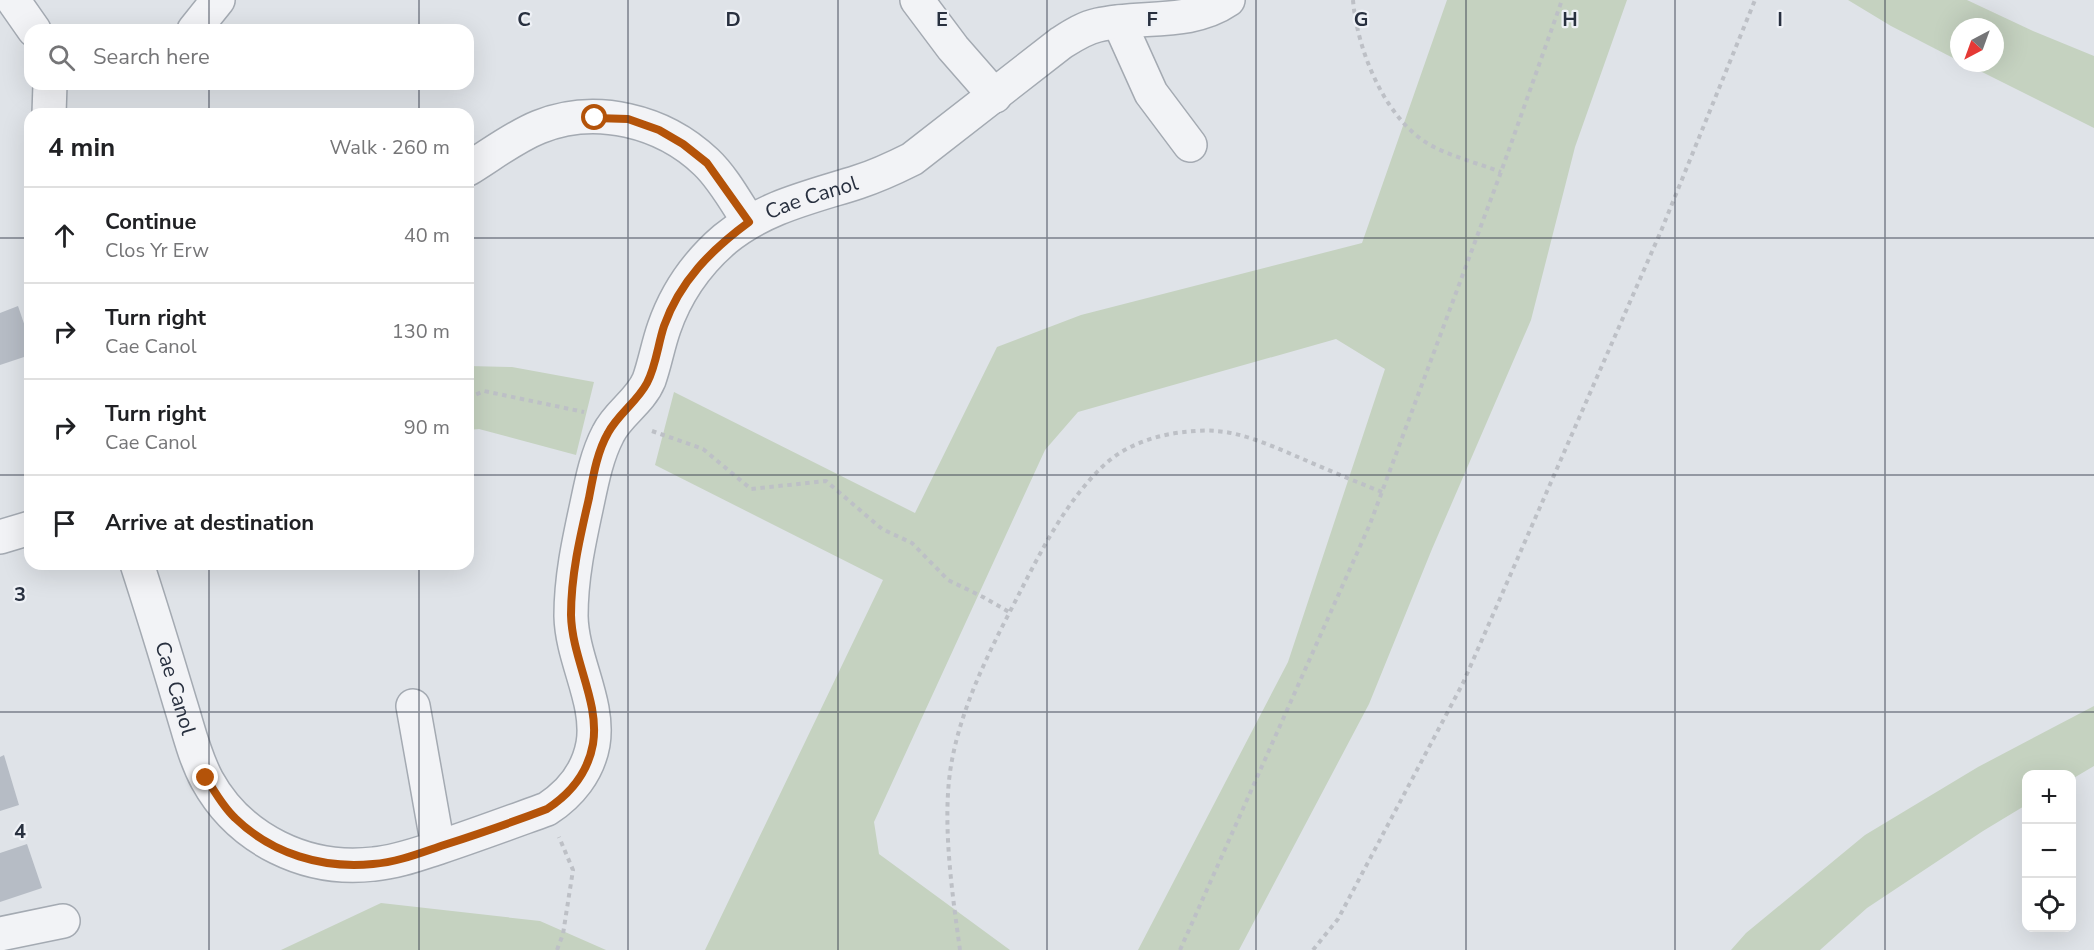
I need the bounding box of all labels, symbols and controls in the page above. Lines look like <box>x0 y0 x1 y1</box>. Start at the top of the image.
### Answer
text: C <box>517 6 531 33</box>
text: D <box>725 6 741 33</box>
text: E <box>936 6 948 33</box>
text: F <box>1146 6 1158 33</box>
text: G <box>1354 6 1368 33</box>
text: H <box>1562 6 1578 33</box>
text: I <box>1777 6 1783 33</box>
north arrow <box>1950 18 2004 72</box>
search box <box>24 24 474 90</box>
icon: search <box>45 41 78 74</box>
text: Search here <box>93 42 210 72</box>
route start <box>581 104 607 130</box>
text: 4 min <box>48 130 115 165</box>
text: Walk · 260 m <box>330 134 450 161</box>
street label: Cae Canol <box>761 169 862 226</box>
text: Continue <box>105 207 196 237</box>
icon: ahead <box>48 219 81 252</box>
text: 40 m <box>404 222 450 249</box>
text: Clos Yr Erw <box>105 237 209 264</box>
text: Turn right <box>105 303 206 333</box>
icon: right <box>48 315 81 348</box>
text: 130 m <box>392 318 450 345</box>
text: Cae Canol <box>105 333 197 360</box>
text: Turn right <box>105 399 206 429</box>
icon: right <box>48 411 81 444</box>
text: 90 m <box>404 414 450 441</box>
text: Cae Canol <box>105 429 197 456</box>
icon: arrive <box>48 507 81 540</box>
text: Arrive at destination <box>105 508 314 538</box>
text: 3 <box>14 581 26 608</box>
street label: Cae Canol <box>148 638 203 739</box>
route end <box>192 764 218 790</box>
map controls <box>2022 770 2076 932</box>
button: + <box>2022 770 2076 824</box>
text: 4 <box>14 818 26 845</box>
button: − <box>2022 824 2076 878</box>
button: locate <box>2022 878 2076 932</box>

